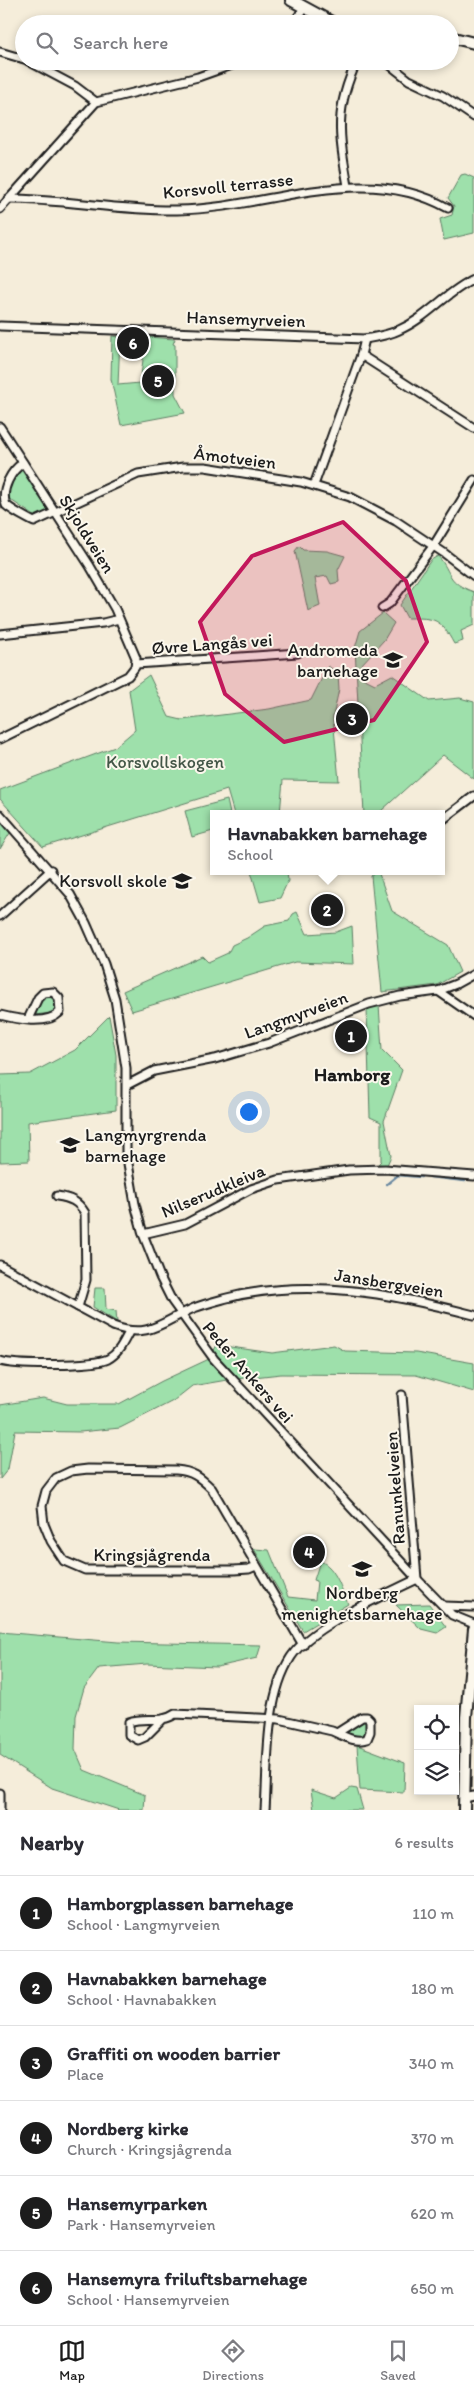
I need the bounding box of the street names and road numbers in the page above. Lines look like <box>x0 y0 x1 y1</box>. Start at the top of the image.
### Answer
street label: Korsvoll terrasse <box>162 168 294 204</box>
street label: Hansemyrveien <box>186 306 306 332</box>
street label: Åmotveien <box>193 442 277 474</box>
street label: Skjoldveien <box>54 491 120 577</box>
street label: Øvre Langås vei <box>151 629 273 659</box>
street label: Langmyrveien <box>241 986 351 1044</box>
street label: Nilserudkleiva <box>158 1159 269 1223</box>
street label: Jansbergveien <box>333 1263 445 1303</box>
street label: Peder Ankers vei <box>198 1317 298 1427</box>
street label: Ranunkelveien <box>380 1431 410 1545</box>
street label: Kringsjågrenda <box>94 1544 211 1566</box>

